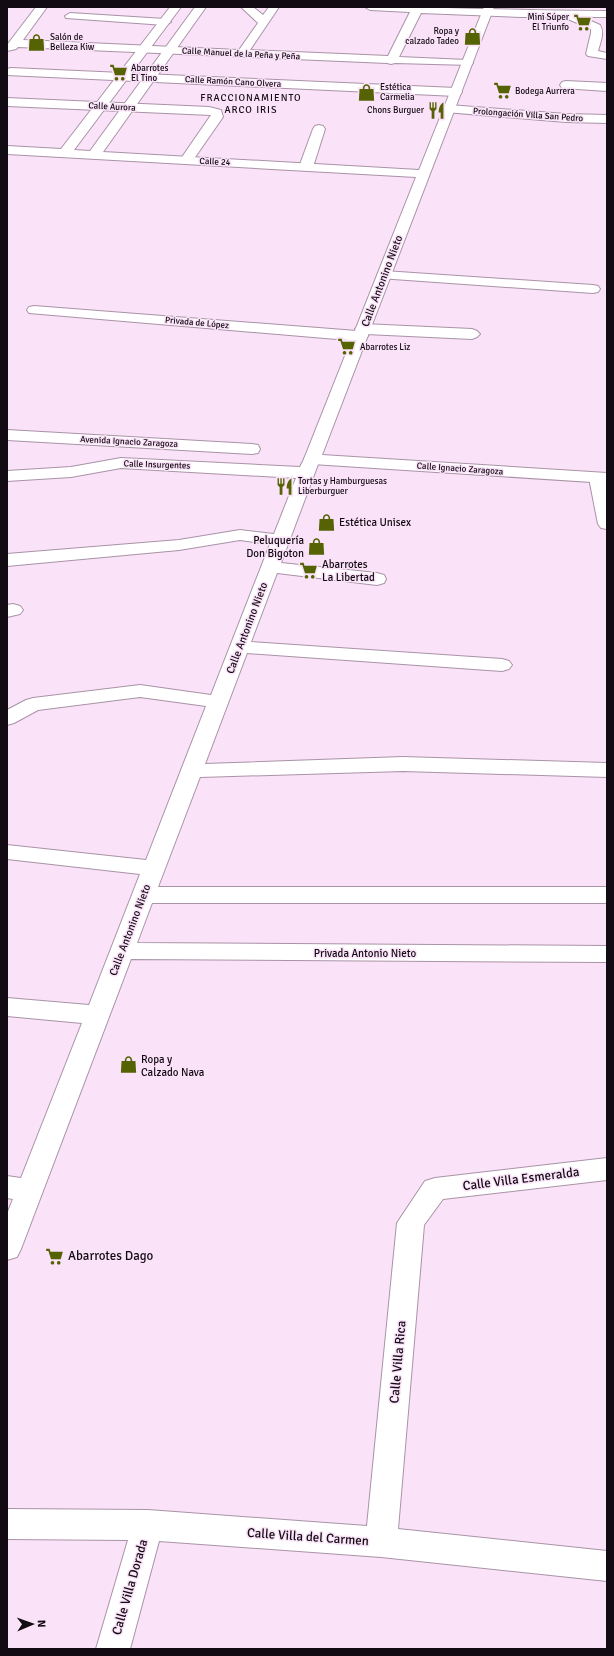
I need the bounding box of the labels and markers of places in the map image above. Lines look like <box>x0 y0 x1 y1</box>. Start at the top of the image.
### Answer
place label: Mini Súper El Triunfo <box>527 12 570 33</box>
supermarket icon: Mini Súper El Triunfo <box>572 12 592 32</box>
place label: Ropa y calzado Tadeo <box>405 26 460 47</box>
shop icon: Ropa y calzado Tadeo <box>462 26 482 46</box>
shop icon: Salón de Belleza Kiw <box>27 32 47 52</box>
place label: Salón de Belleza Kiw <box>50 32 95 53</box>
supermarket icon: Abarrotes El Tino <box>108 63 128 83</box>
place label: Abarrotes El Tino <box>131 63 168 84</box>
supermarket icon: Bodega Aurrera <box>492 81 512 101</box>
shop icon: Estética Carmelia <box>357 82 377 102</box>
place label: Estética Carmelia <box>380 82 415 103</box>
place label: Bodega Aurrera <box>515 86 575 97</box>
restaurant icon: Chons Burguer <box>427 100 447 120</box>
place label: Chons Burguer <box>367 105 425 116</box>
supermarket icon: Abarrotes Liz <box>337 337 357 357</box>
place label: Abarrotes Liz <box>360 342 410 353</box>
restaurant icon: Tortas y Hamburguesas Liberburguer <box>275 476 295 496</box>
place label: Tortas y Hamburguesas Liberburguer <box>298 476 387 497</box>
shop icon: Estética Unisex <box>316 512 336 532</box>
place label: Estética Unisex <box>339 516 411 529</box>
place label: Peluquería Don Bigoton <box>246 534 304 560</box>
shop icon: Peluquería Don Bigoton <box>307 536 327 556</box>
place label: Abarrotes La Libertad <box>322 558 375 584</box>
supermarket icon: Abarrotes La Libertad <box>299 560 319 580</box>
place label: Ropa y Calzado Nava <box>141 1053 205 1079</box>
shop icon: Ropa y Calzado Nava <box>118 1055 138 1075</box>
supermarket icon: Abarrotes Dago <box>45 1246 65 1266</box>
place label: Abarrotes Dago <box>68 1248 154 1264</box>

